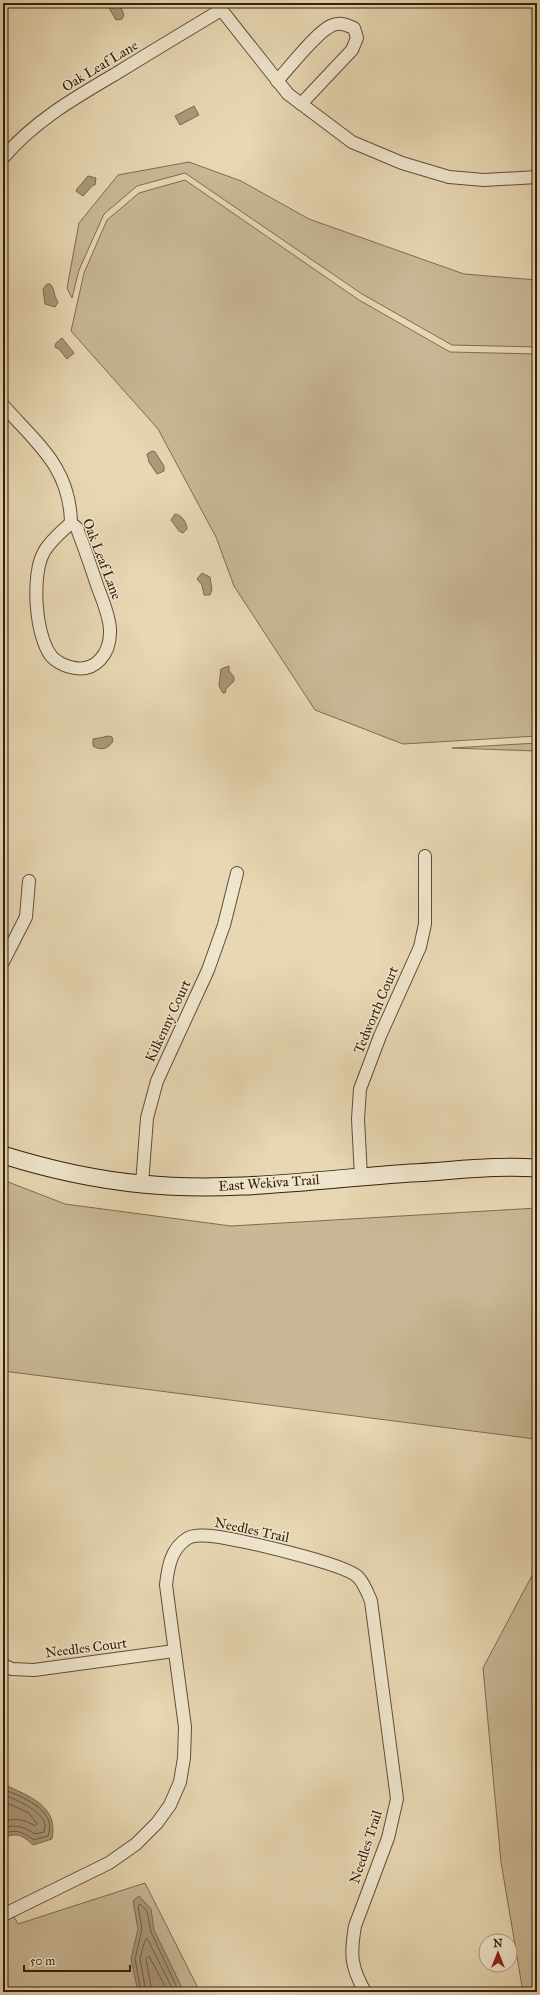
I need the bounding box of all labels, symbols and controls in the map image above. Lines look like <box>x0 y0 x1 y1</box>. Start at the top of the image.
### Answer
street label: Oak Leaf Lane <box>59 37 141 95</box>
street label: Oak Leaf Lane <box>79 516 125 602</box>
street label: Tedworth Court <box>350 964 402 1056</box>
street label: Kilkenny Court <box>142 977 194 1065</box>
street label: East Wekiva Trail <box>218 1171 320 1195</box>
street label: Needles Trail <box>213 1514 291 1546</box>
street label: Needles Court <box>44 1635 128 1661</box>
street label: Needles Trail <box>346 1808 386 1886</box>
north arrow <box>478 1933 518 1973</box>
text: N <box>493 1937 503 1950</box>
scale bar <box>24 1947 130 1973</box>
text: 50 m <box>30 1954 55 1968</box>

